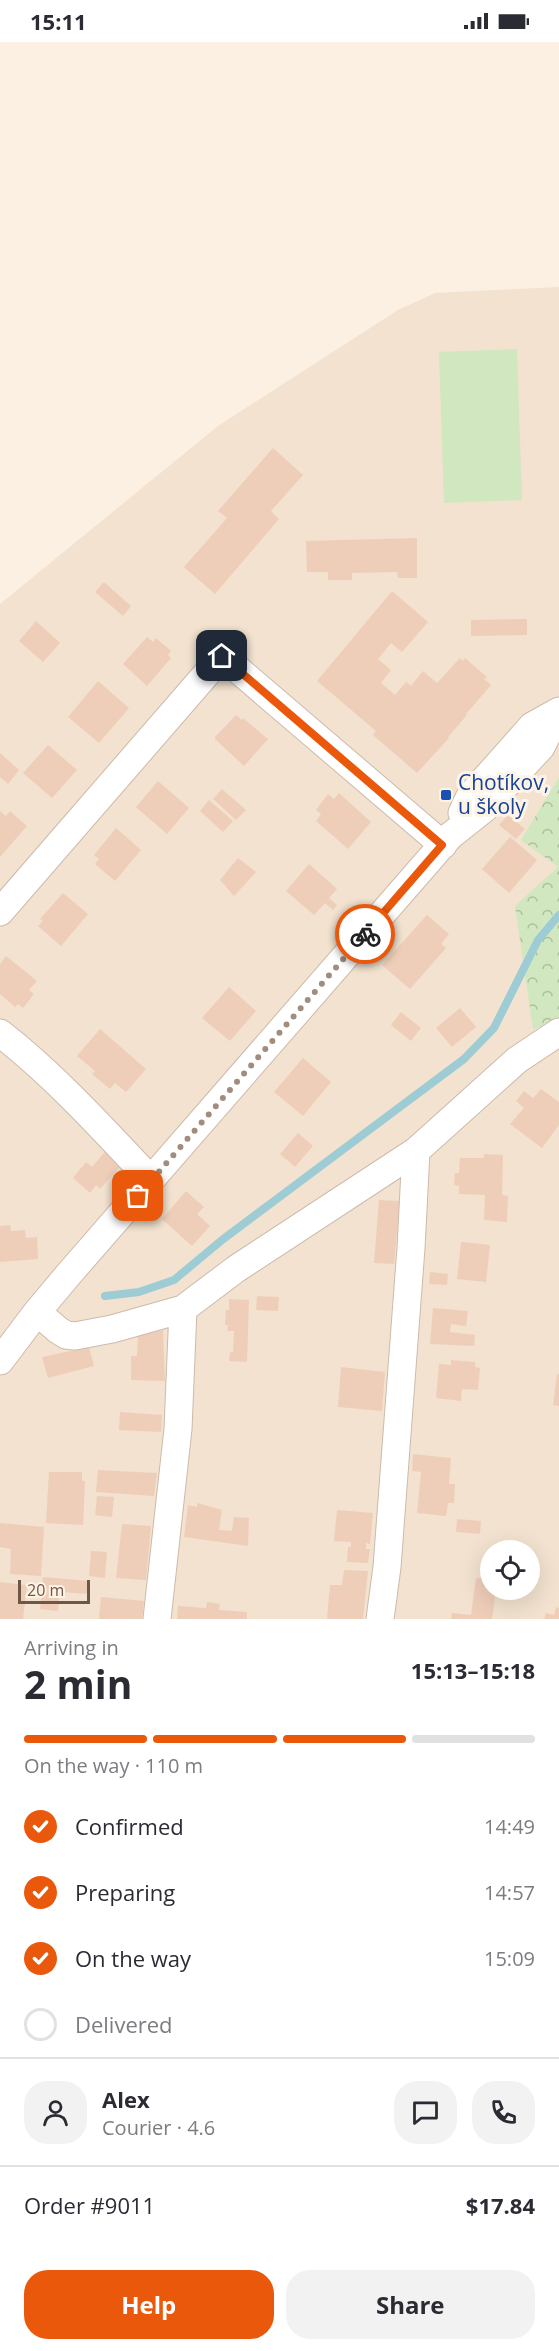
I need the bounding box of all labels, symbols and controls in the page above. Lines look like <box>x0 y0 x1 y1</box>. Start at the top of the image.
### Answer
text: 15:11 <box>30 6 87 36</box>
pin <box>196 630 247 681</box>
icon: home <box>205 639 238 672</box>
place label: Chotíkov, u školy <box>458 768 549 820</box>
marker: Chotíkov, u školy <box>439 788 453 802</box>
courier <box>335 904 395 964</box>
icon: bike <box>349 918 382 951</box>
pin <box>112 1170 163 1221</box>
icon: bag <box>121 1179 154 1212</box>
map controls <box>480 1540 540 1600</box>
button: locate <box>480 1540 540 1600</box>
scale bar <box>18 1577 90 1604</box>
text: 20 m <box>27 1579 64 1601</box>
text: Arriving in <box>24 1634 119 1661</box>
text: 15:13–15:18 <box>411 1655 535 1685</box>
text: 2 min <box>24 1657 132 1710</box>
text: On the way · 110 m <box>24 1752 203 1779</box>
icon: check <box>24 1810 57 1843</box>
text: Confirmed <box>75 1811 184 1841</box>
text: 14:49 <box>484 1813 535 1840</box>
icon: check <box>24 1876 57 1909</box>
text: Preparing <box>75 1877 175 1907</box>
text: 14:57 <box>484 1879 535 1906</box>
icon: check <box>24 1942 57 1975</box>
text: On the way <box>75 1943 191 1973</box>
text: 15:09 <box>484 1945 535 1972</box>
text: Delivered <box>75 2009 173 2039</box>
button: person <box>24 2081 87 2144</box>
button: chat <box>394 2081 457 2144</box>
button: phone <box>472 2081 535 2144</box>
text: Alex <box>102 2084 150 2114</box>
text: Courier · 4.6 <box>102 2114 215 2141</box>
text: Order #9011 <box>24 2190 155 2220</box>
text: $17.84 <box>466 2190 535 2220</box>
button: Help <box>24 2270 274 2339</box>
button: Share <box>286 2270 535 2339</box>

